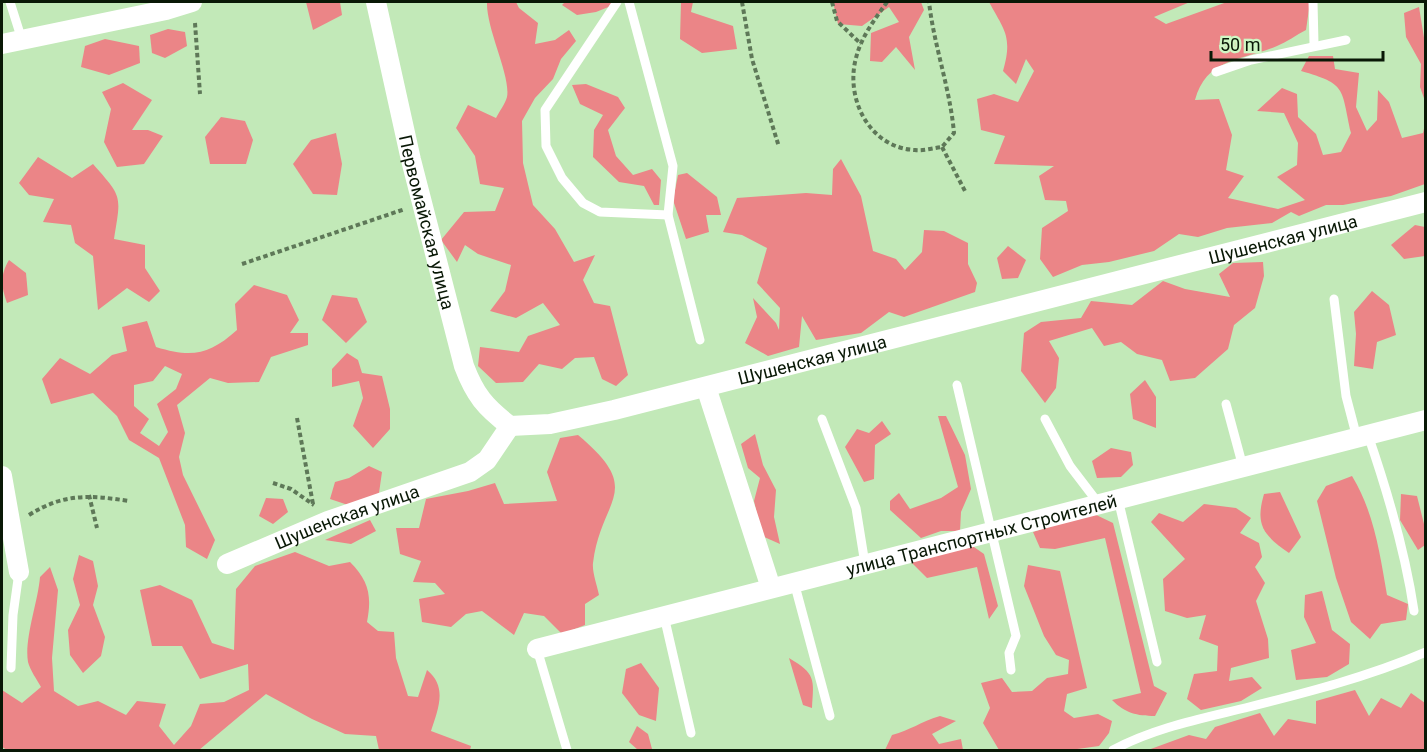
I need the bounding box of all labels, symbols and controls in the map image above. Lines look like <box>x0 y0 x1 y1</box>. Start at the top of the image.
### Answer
scale bar <box>1211 24 1384 62</box>
text: 50 m <box>1220 34 1260 55</box>
street label: Первомайская улица <box>395 133 460 312</box>
street label: Шушенская улица <box>1206 210 1359 268</box>
street label: Шушенская улица <box>735 330 889 388</box>
street label: Шушенская улица <box>271 480 422 553</box>
street label: улица Транспортных Строителей <box>844 490 1119 579</box>

